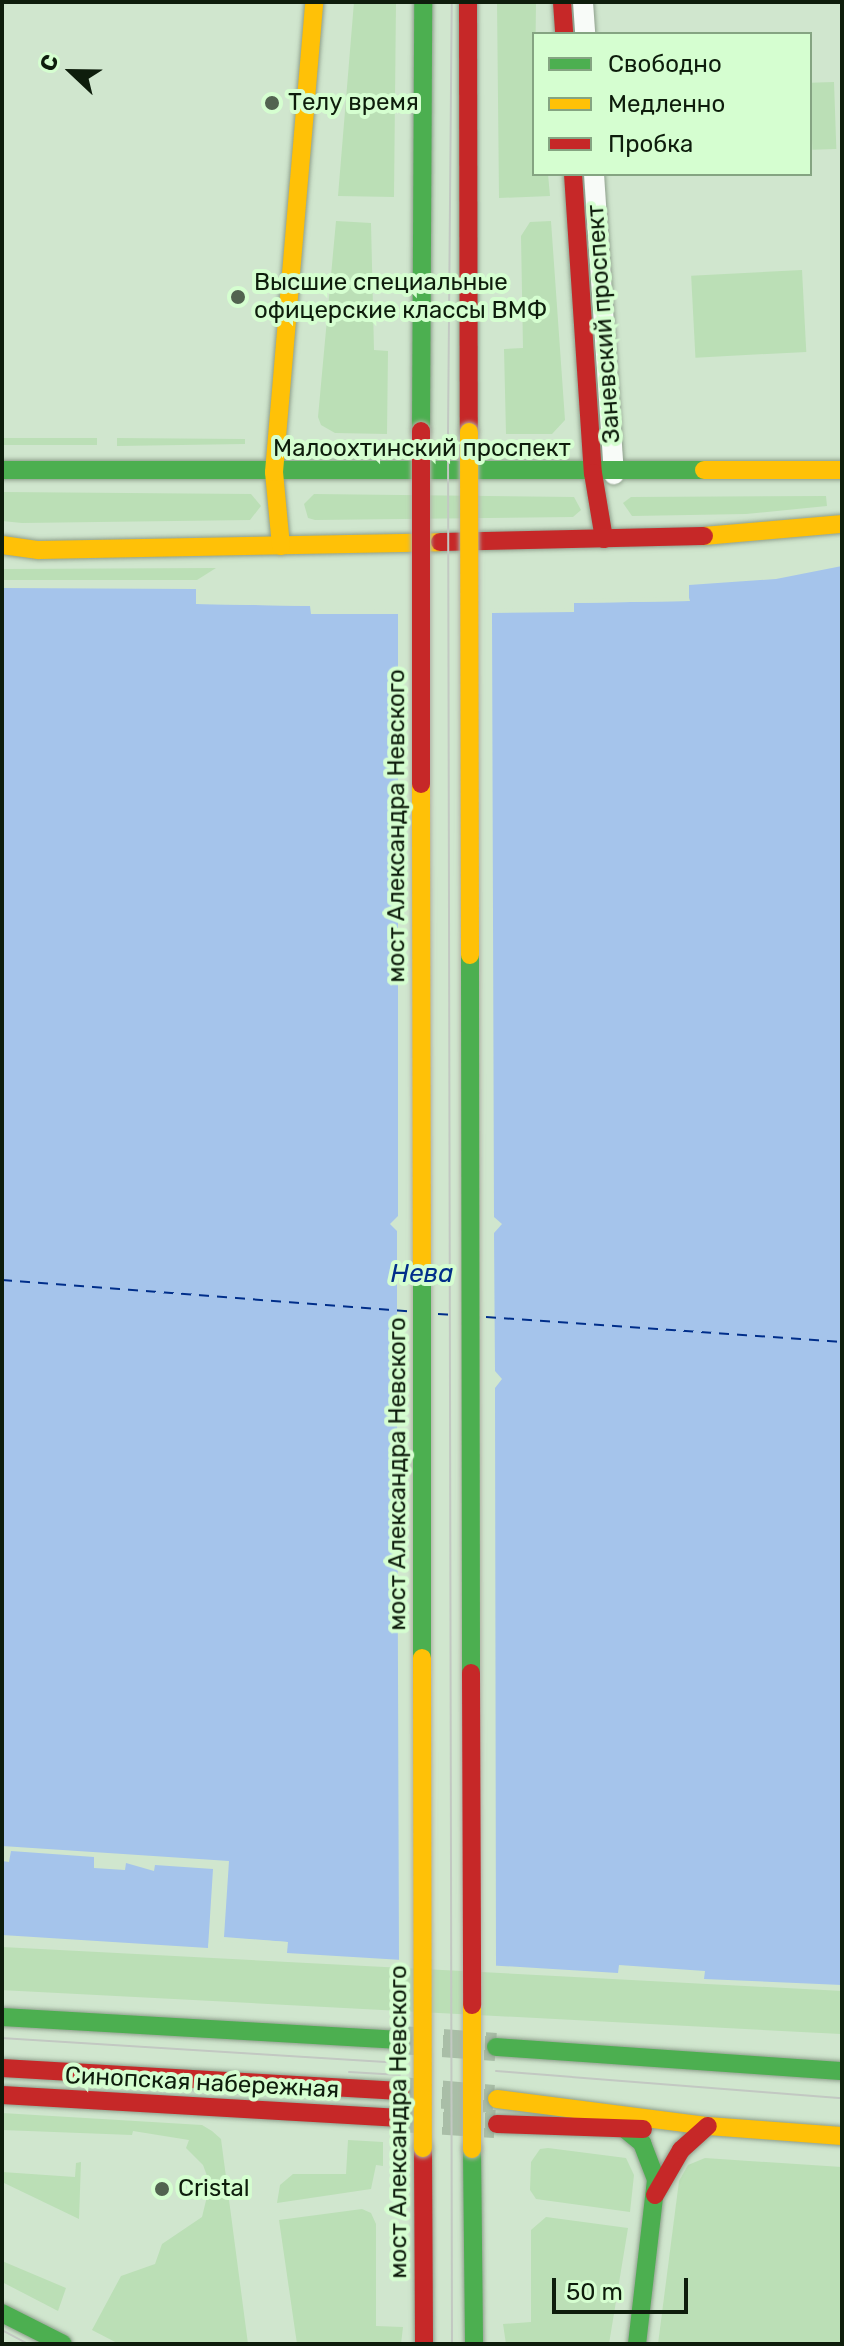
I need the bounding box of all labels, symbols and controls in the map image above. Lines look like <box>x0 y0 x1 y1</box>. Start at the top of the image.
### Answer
north arrow <box>32 32 112 112</box>
legend <box>532 32 812 176</box>
text: Свободно <box>608 50 722 78</box>
text: С <box>34 51 65 75</box>
place label: Телу время <box>288 89 419 117</box>
text: Медленно <box>608 90 725 118</box>
marker: Телу время <box>263 94 281 112</box>
text: Пробка <box>608 130 693 158</box>
street label: Заневский проспект <box>581 204 627 444</box>
place label: Высшие специальные офицерские классы ВМФ <box>254 269 547 325</box>
marker: Высшие специальные офицерские классы ВМФ <box>229 288 247 306</box>
street label: Малоохтинский проспект <box>273 435 571 463</box>
street label: мост Александра Невского <box>383 669 411 983</box>
water label: Нева <box>391 1258 453 1290</box>
street label: мост Александра Невского <box>384 1317 412 1631</box>
street label: мост Александра Невского <box>385 1965 413 2279</box>
street label: Синопская набережная <box>64 2061 340 2105</box>
place label: Cristal <box>178 2175 250 2203</box>
marker: Cristal <box>153 2180 171 2198</box>
scale bar <box>556 2262 692 2312</box>
text: 50 m <box>566 2278 623 2306</box>

